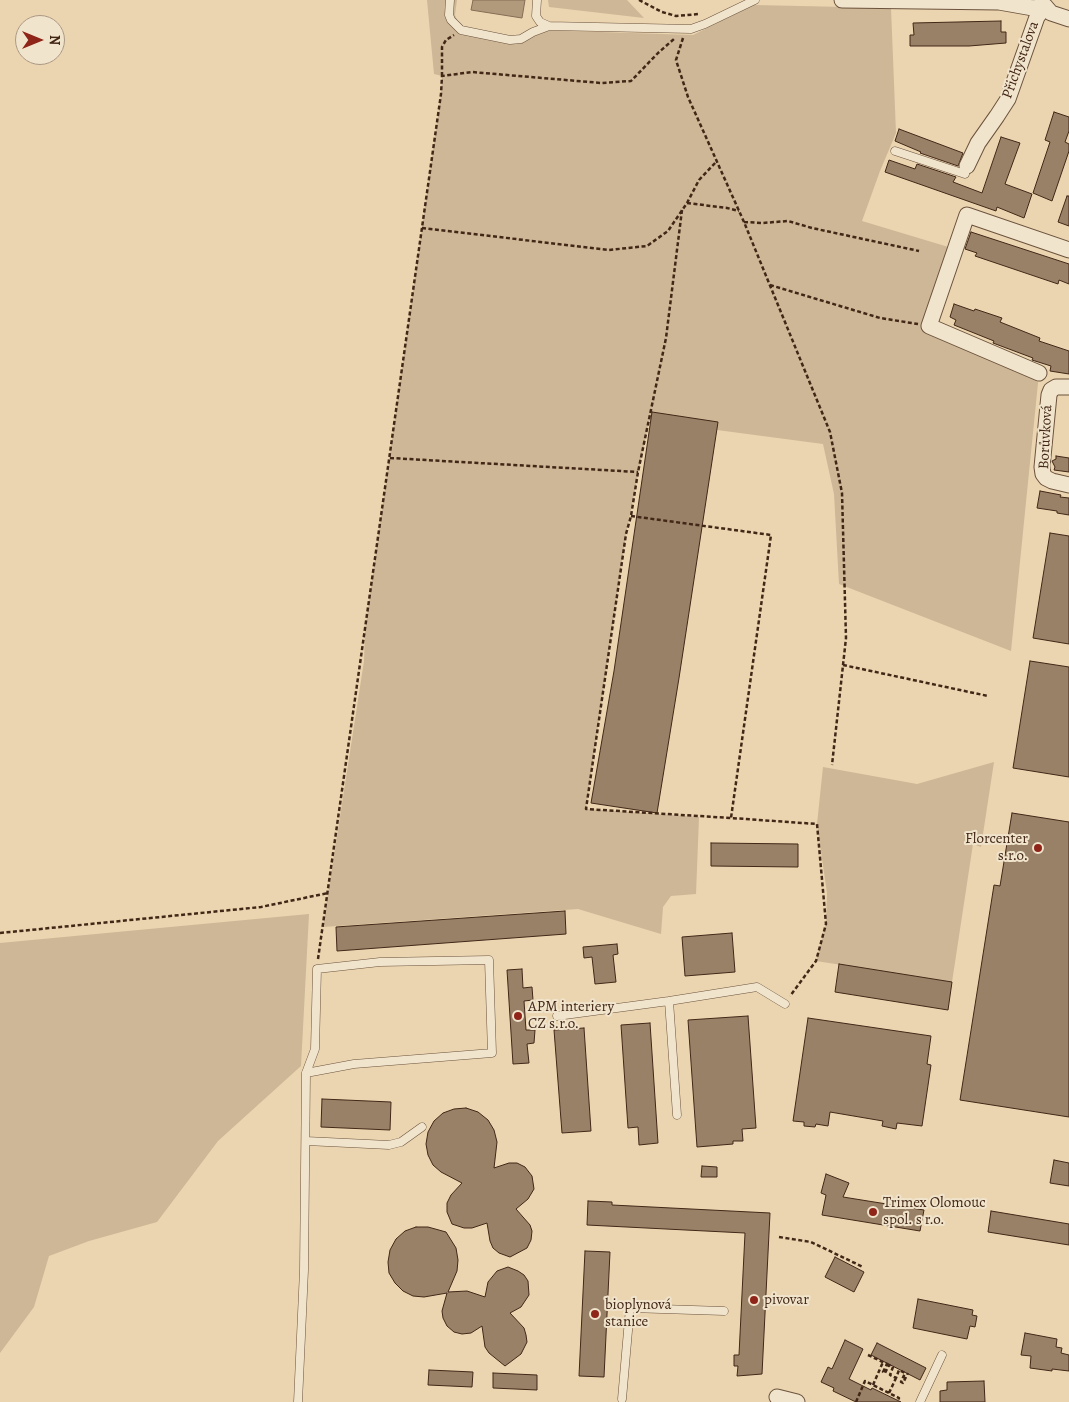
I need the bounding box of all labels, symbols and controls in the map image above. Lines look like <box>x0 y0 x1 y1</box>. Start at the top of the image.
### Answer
north arrow <box>15 15 65 65</box>
street label: Přichystalova <box>999 19 1043 101</box>
text: N <box>45 35 64 45</box>
street label: Borůvková <box>1035 404 1057 470</box>
place label: Florcenter s.r.o. <box>965 830 1028 865</box>
marker: Florcenter s.r.o. <box>1032 842 1044 854</box>
place label: APM interiery CZ s.r.o. <box>528 998 614 1033</box>
marker: APM interiery CZ s.r.o. <box>512 1010 524 1022</box>
place label: Trimex Olomouc spol. s r.o. <box>883 1194 986 1229</box>
marker: Trimex Olomouc spol. s r.o. <box>867 1206 879 1218</box>
place label: pivovar <box>764 1291 809 1309</box>
marker: pivovar <box>748 1294 760 1306</box>
place label: bioplynová stanice <box>605 1296 671 1331</box>
marker: bioplynová stanice <box>589 1308 601 1320</box>

